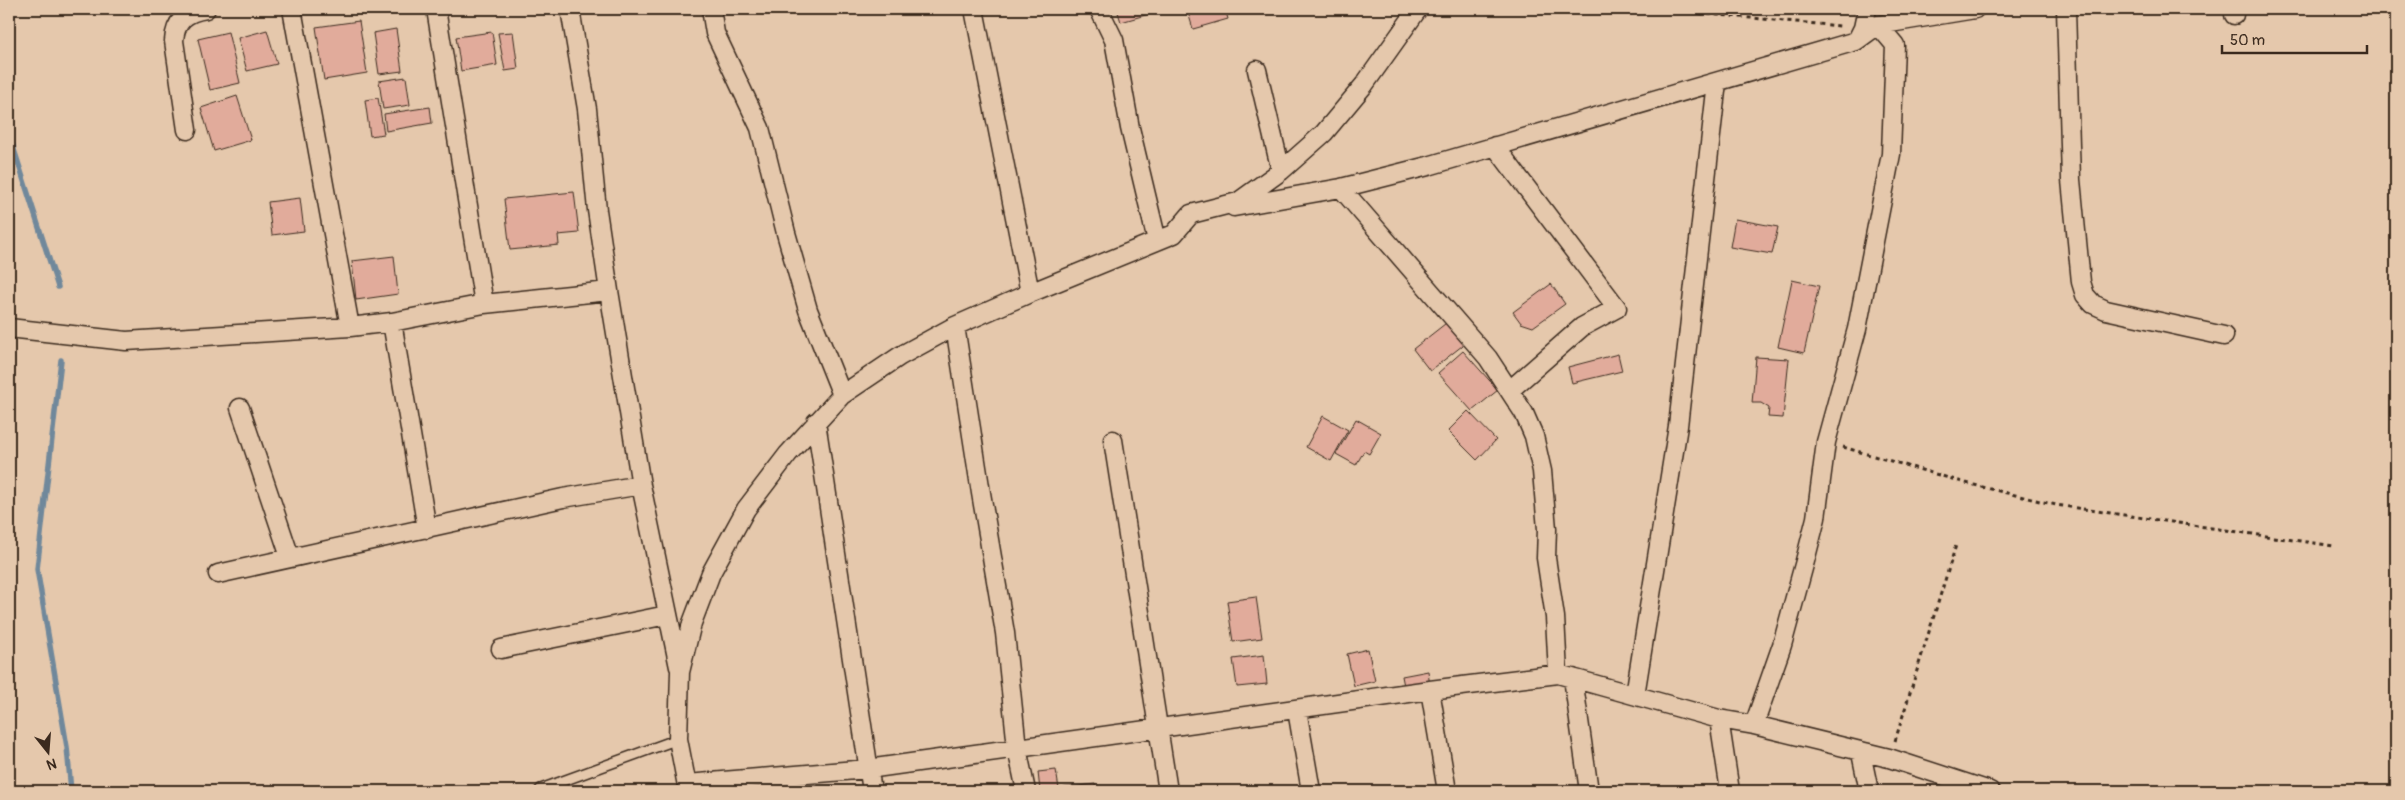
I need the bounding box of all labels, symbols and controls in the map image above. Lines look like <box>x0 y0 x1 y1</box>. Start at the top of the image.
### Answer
scale bar <box>2222 22 2368 54</box>
text: 50 m <box>2230 31 2265 50</box>
north arrow <box>22 728 72 778</box>
text: N <box>45 754 59 773</box>

